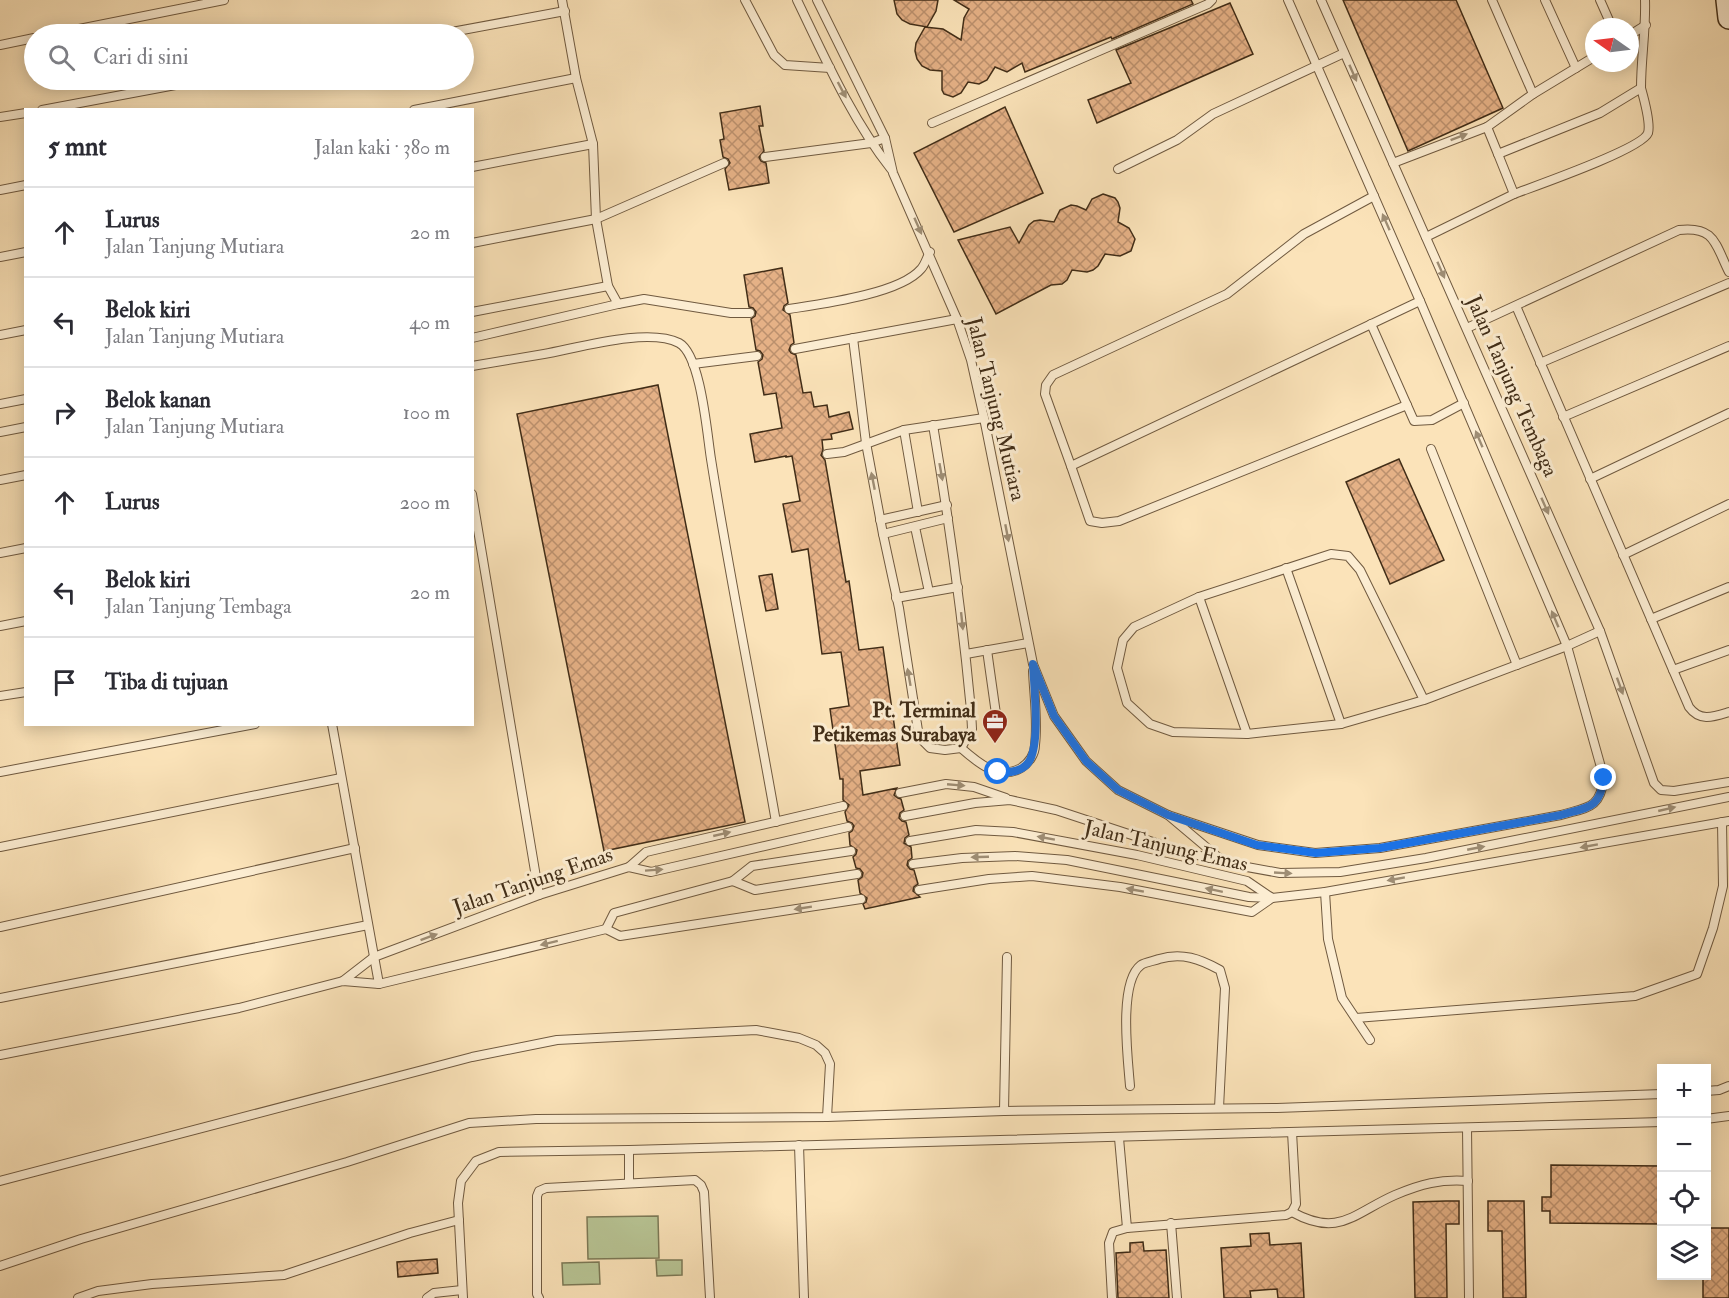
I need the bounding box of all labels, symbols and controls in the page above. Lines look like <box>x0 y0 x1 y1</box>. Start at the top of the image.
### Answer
north arrow <box>1585 18 1639 72</box>
search box <box>24 24 474 90</box>
icon: search <box>45 41 78 74</box>
text: Cari di sini <box>93 43 189 71</box>
one-way arrow <box>1348 64 1358 82</box>
one-way arrow <box>837 82 847 99</box>
text: 5 mnt <box>48 131 107 163</box>
one-way arrow <box>1450 132 1468 141</box>
text: Jalan kaki · 380 m <box>314 135 450 160</box>
text: Lurus <box>105 206 159 234</box>
one-way arrow <box>1381 213 1390 230</box>
icon: ahead <box>48 216 81 249</box>
one-way arrow <box>913 217 922 234</box>
text: 20 m <box>410 220 450 245</box>
text: Jalan Tanjung Mutiara <box>105 234 284 259</box>
one-way arrow <box>1436 261 1446 279</box>
street label: Jalan Tanjung Tembaga <box>1459 290 1564 481</box>
text: Belok kiri <box>105 296 190 324</box>
icon: left <box>48 306 81 339</box>
text: 40 m <box>409 310 450 335</box>
street label: Jalan Tanjung Mutiara <box>960 313 1032 504</box>
text: Jalan Tanjung Mutiara <box>105 324 284 349</box>
text: Belok kanan <box>105 386 211 414</box>
icon: right <box>48 396 81 429</box>
text: 100 m <box>403 400 450 425</box>
text: Jalan Tanjung Mutiara <box>105 414 284 439</box>
one-way arrow <box>1474 430 1484 448</box>
one-way arrow <box>937 462 946 481</box>
one-way arrow <box>868 472 877 491</box>
icon: ahead <box>48 486 81 519</box>
text: Lurus <box>105 488 159 516</box>
text: 200 m <box>400 490 450 515</box>
one-way arrow <box>1541 497 1550 515</box>
one-way arrow <box>1003 524 1012 543</box>
text: Belok kiri <box>105 566 190 594</box>
icon: left <box>48 576 81 609</box>
text: 20 m <box>410 580 450 605</box>
text: Jalan Tanjung Tembaga <box>105 594 291 619</box>
one-way arrow <box>1550 610 1559 628</box>
one-way arrow <box>957 611 967 630</box>
icon: arrive <box>48 666 81 699</box>
one-way arrow <box>904 667 913 686</box>
text: Tiba di tujuan <box>105 668 228 696</box>
one-way arrow <box>1615 677 1625 695</box>
place label: Pt. Terminal Petikemas Surabaya <box>813 697 977 748</box>
office icon: Pt. Terminal Petikemas Surabaya <box>980 707 1010 745</box>
route start <box>984 758 1010 784</box>
route end <box>1590 764 1616 790</box>
one-way arrow <box>947 780 966 790</box>
one-way arrow <box>1658 804 1676 814</box>
street label: Jalan Tanjung Emas <box>1081 814 1250 878</box>
one-way arrow <box>712 829 731 839</box>
one-way arrow <box>1036 833 1055 842</box>
street label: Jalan Tanjung Emas <box>449 841 616 921</box>
one-way arrow <box>1579 841 1598 850</box>
one-way arrow <box>1467 843 1486 852</box>
one-way arrow <box>971 852 990 862</box>
one-way arrow <box>645 865 664 874</box>
one-way arrow <box>1274 868 1293 877</box>
one-way arrow <box>1387 875 1406 884</box>
one-way arrow <box>1205 884 1224 894</box>
one-way arrow <box>1126 885 1145 894</box>
one-way arrow <box>794 903 813 912</box>
one-way arrow <box>420 931 438 941</box>
one-way arrow <box>540 938 559 948</box>
map controls <box>1657 1064 1711 1280</box>
button: + <box>1657 1064 1711 1118</box>
button: − <box>1657 1118 1711 1172</box>
button: locate <box>1657 1172 1711 1226</box>
button: layers <box>1657 1226 1711 1280</box>

